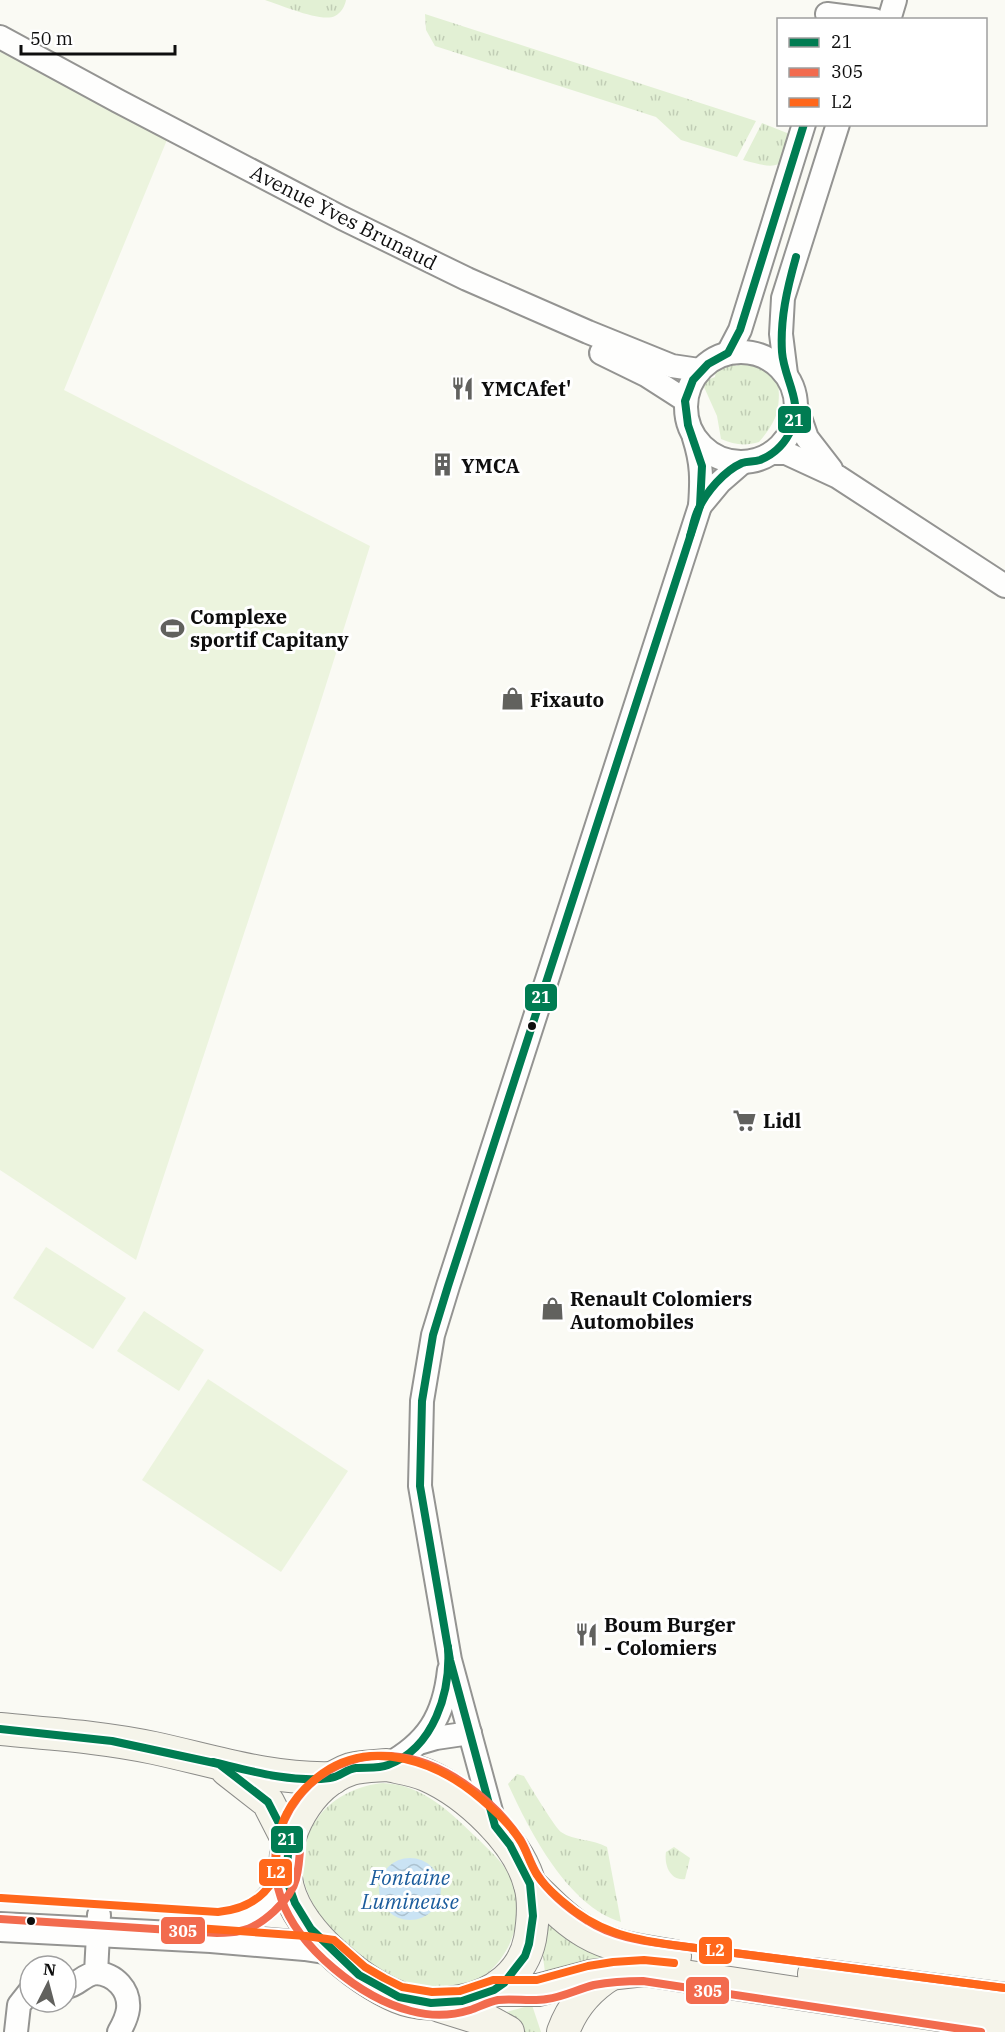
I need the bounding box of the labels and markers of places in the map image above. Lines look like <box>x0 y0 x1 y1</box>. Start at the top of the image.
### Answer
restaurant icon: YMCAfet' <box>450 375 476 401</box>
place label: YMCAfet' <box>481 375 571 402</box>
building icon: YMCA <box>430 452 456 478</box>
place label: YMCA <box>461 452 520 479</box>
place label: Complexe sportif Capitany <box>190 603 349 653</box>
sports icon: Complexe sportif Capitany <box>159 615 185 641</box>
shop icon: Fixauto <box>499 686 525 712</box>
place label: Fixauto <box>530 686 604 713</box>
unlabelled marker <box>526 1020 538 1032</box>
supermarket icon: Lidl <box>732 1107 758 1133</box>
place label: Lidl <box>763 1107 801 1134</box>
place label: Renault Colomiers Automobiles <box>570 1285 752 1335</box>
shop icon: Renault Colomiers Automobiles <box>539 1296 565 1322</box>
place label: Boum Burger - Colomiers <box>604 1611 736 1661</box>
restaurant icon: Boum Burger - Colomiers <box>573 1622 599 1648</box>
unlabelled marker <box>25 1915 37 1927</box>

